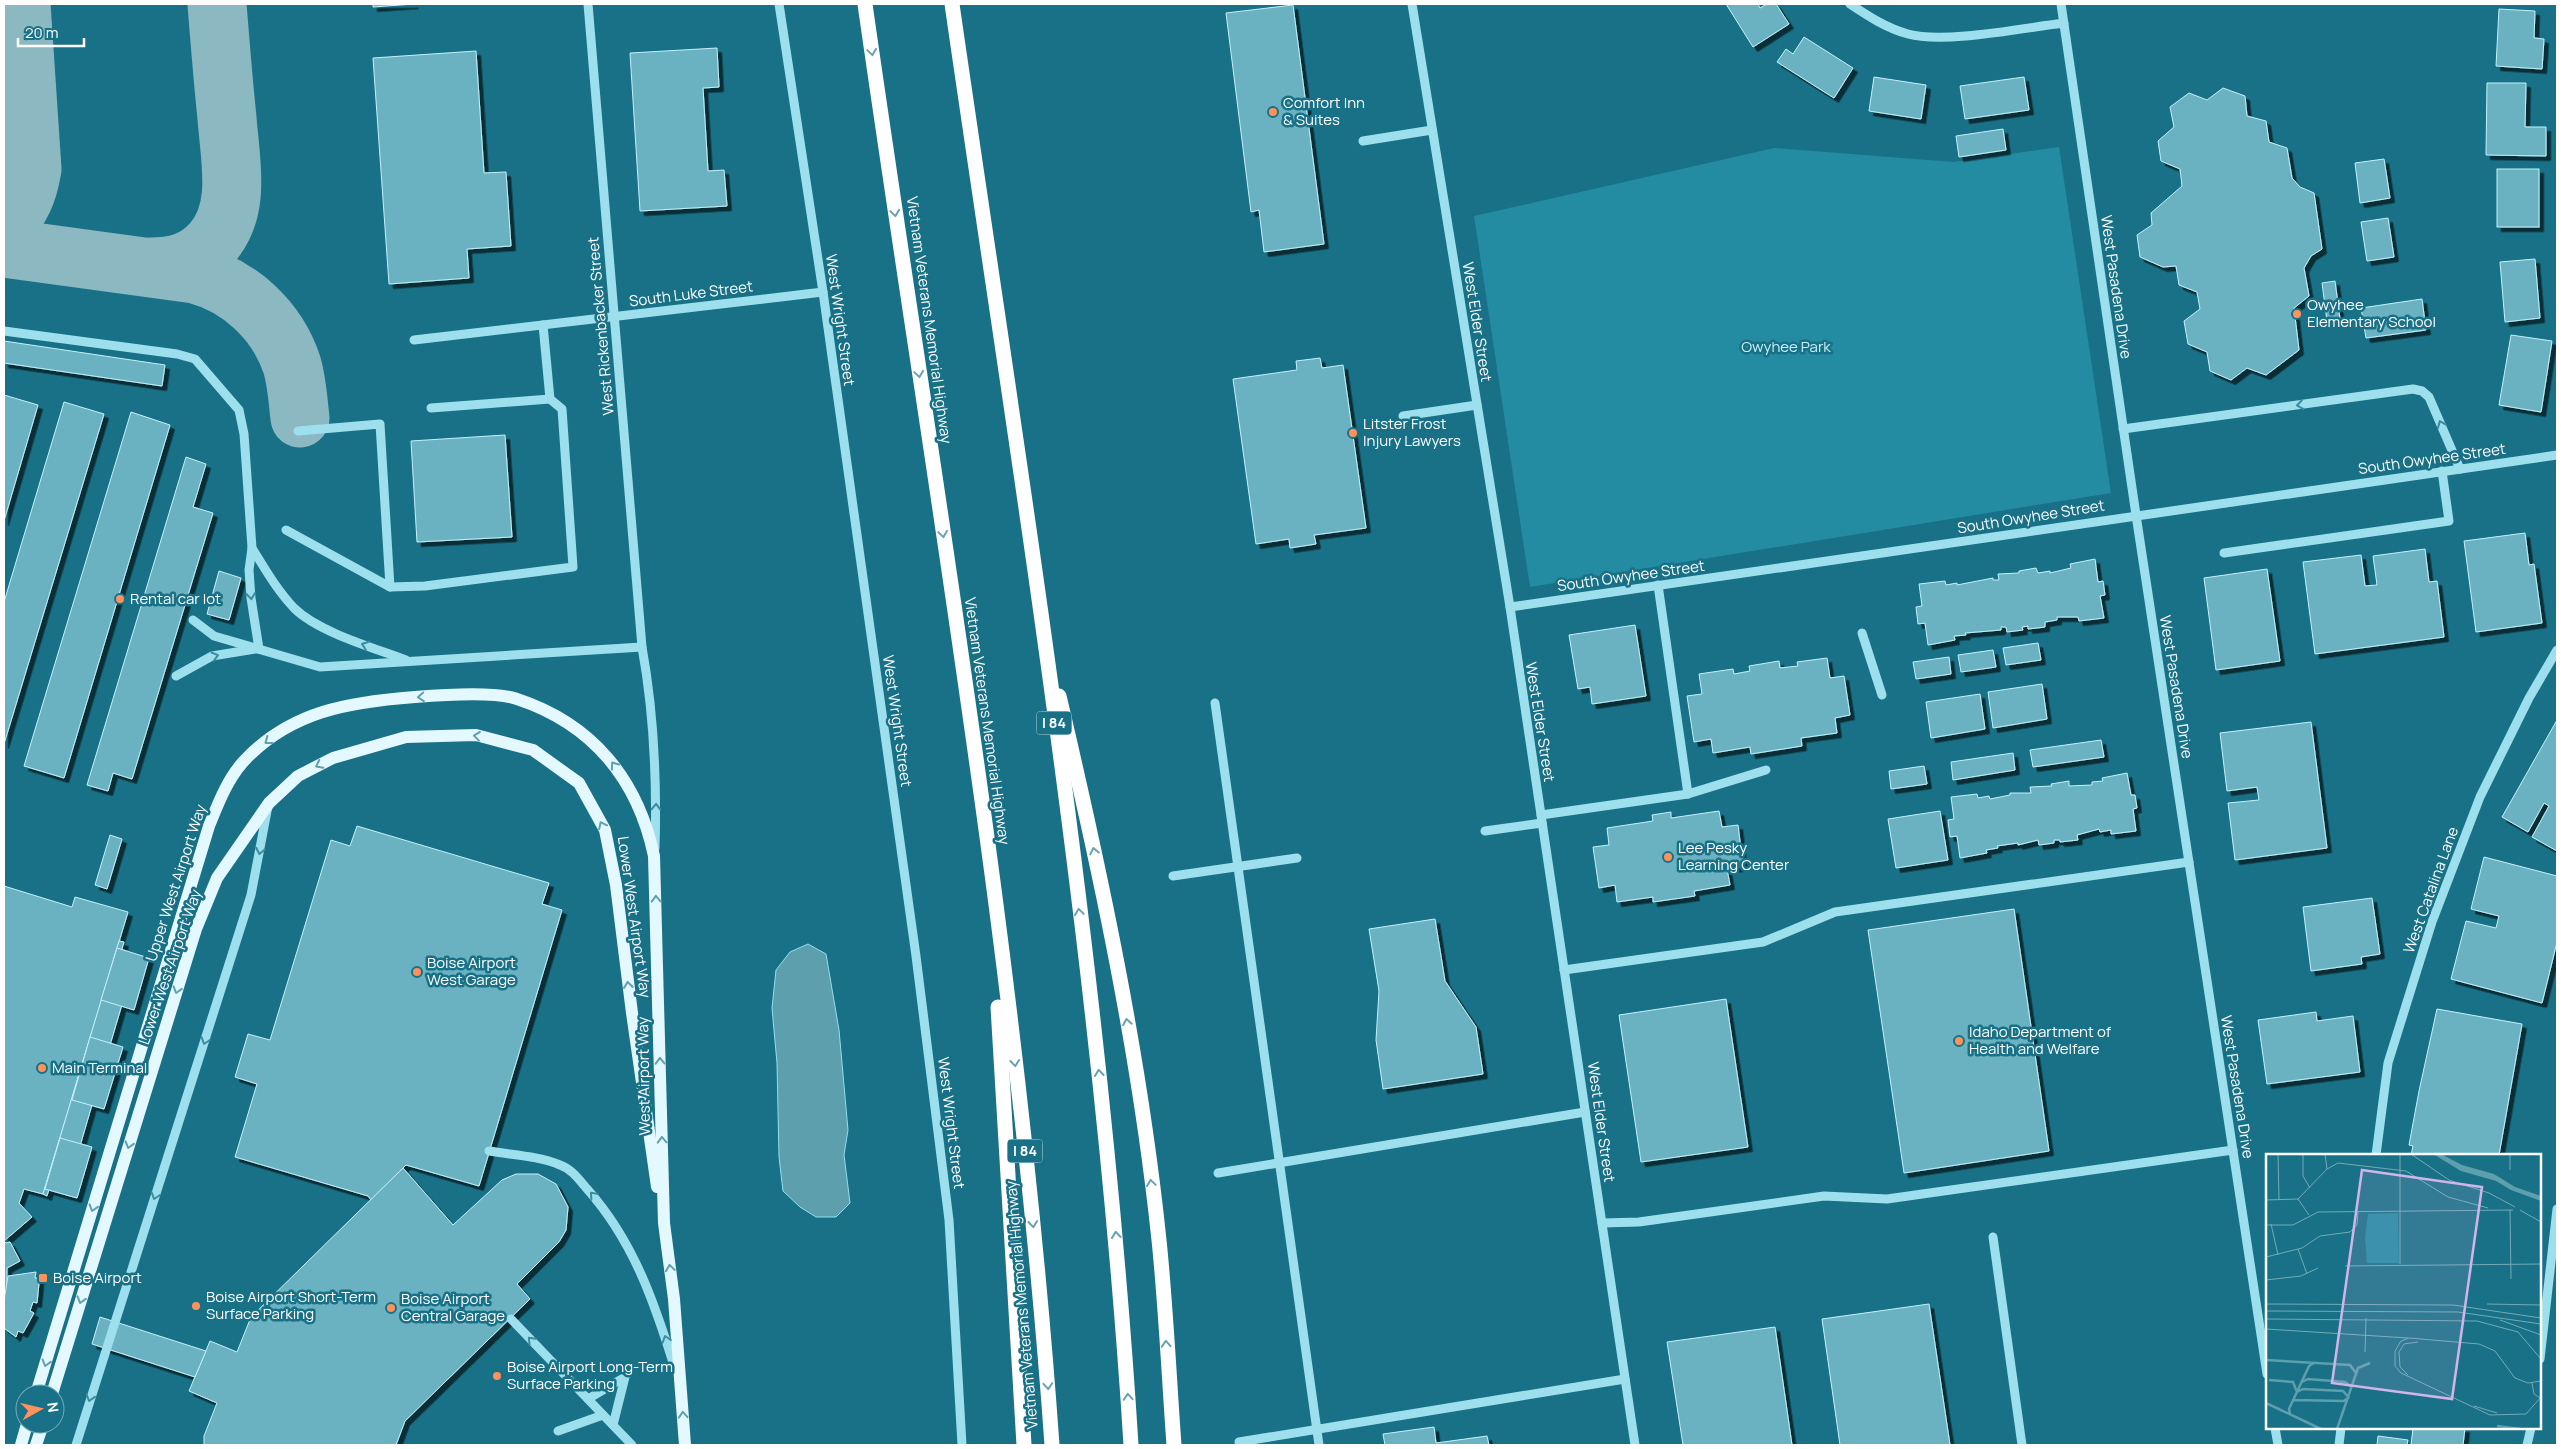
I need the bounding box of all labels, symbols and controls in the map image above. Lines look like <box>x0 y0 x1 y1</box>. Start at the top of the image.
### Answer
scale bar <box>18 15 84 47</box>
text: 20 m <box>25 22 58 43</box>
one-way arrow <box>866 48 876 56</box>
place label: Comfort Inn & Suites <box>1283 92 1365 130</box>
marker: Comfort Inn & Suites <box>1267 106 1279 118</box>
street label: Vietnam Veterans Memorial Highway <box>902 195 957 445</box>
one-way arrow <box>890 208 900 217</box>
street label: West Pasadena Drive <box>2096 214 2137 360</box>
street label: West Rickenbacker Street <box>582 236 619 416</box>
street label: West Wright Street <box>821 253 860 387</box>
street label: West Elder Street <box>1458 261 1497 383</box>
street label: South Luke Street <box>628 275 754 312</box>
place label: Owyhee Elementary School <box>2307 294 2436 332</box>
marker: Owyhee Elementary School <box>2291 308 2303 320</box>
park label: Owyhee Park <box>1741 336 1831 357</box>
one-way arrow <box>913 370 924 378</box>
one-way arrow <box>2295 399 2303 410</box>
place label: Litster Frost Injury Lawyers <box>1363 413 1461 451</box>
one-way arrow <box>2436 420 2447 429</box>
marker: Litster Frost Injury Lawyers <box>1347 427 1359 439</box>
street label: South Owyhee Street <box>2357 438 2507 479</box>
street label: South Owyhee Street <box>1956 495 2106 539</box>
one-way arrow <box>937 530 947 539</box>
street label: South Owyhee Street <box>1556 555 1706 596</box>
place label: Rental car lot <box>130 588 221 609</box>
one-way arrow <box>245 592 256 600</box>
marker: Rental car lot <box>114 593 126 605</box>
street label: Vietnam Veterans Memorial Highway <box>960 596 1015 846</box>
street label: West Pasadena Drive <box>2155 614 2198 760</box>
one-way arrow <box>362 641 370 651</box>
one-way arrow <box>211 652 219 662</box>
street label: West Wright Street <box>878 654 917 788</box>
street label: West Elder Street <box>1521 661 1560 783</box>
one-way arrow <box>417 691 425 702</box>
road number: I 84 <box>1036 711 1072 734</box>
one-way arrow <box>472 732 481 742</box>
one-way arrow <box>265 735 274 743</box>
one-way arrow <box>315 759 324 769</box>
one-way arrow <box>611 762 619 771</box>
street label: Upper West Airport Way <box>140 802 211 964</box>
one-way arrow <box>651 803 661 811</box>
one-way arrow <box>598 821 608 830</box>
street label: West Catalina Lane <box>2398 824 2463 956</box>
street label: Lower West Airport Way <box>613 835 656 999</box>
place label: Lee Pesky Learning Center <box>1678 837 1790 875</box>
one-way arrow <box>255 847 265 856</box>
one-way arrow <box>1089 847 1100 855</box>
marker: Lee Pesky Learning Center <box>1662 851 1674 863</box>
street label: Lower West Airport Way <box>133 886 206 1047</box>
one-way arrow <box>651 895 661 902</box>
one-way arrow <box>1074 907 1085 915</box>
place label: Boise Airport West Garage <box>427 952 516 990</box>
marker: Boise Airport West Garage <box>411 966 423 978</box>
one-way arrow <box>623 981 634 989</box>
one-way arrow <box>173 985 183 994</box>
street label: West Pasadena Drive <box>2216 1014 2259 1160</box>
street label: West Airport Way <box>632 1016 655 1135</box>
one-way arrow <box>1122 1017 1132 1026</box>
place label: Idaho Department of Health and Welfare <box>1969 1021 2112 1059</box>
marker: Idaho Department of Health and Welfare <box>1953 1035 1965 1047</box>
one-way arrow <box>201 1036 211 1044</box>
street label: West Wright Street <box>933 1056 970 1190</box>
place label: Main Terminal <box>52 1057 147 1078</box>
one-way arrow <box>655 1057 665 1065</box>
one-way arrow <box>1009 1058 1019 1067</box>
street label: West Elder Street <box>1583 1061 1620 1183</box>
marker: Main Terminal <box>36 1062 48 1074</box>
one-way arrow <box>1094 1069 1105 1077</box>
one-way arrow <box>657 1135 667 1143</box>
road number: I 84 <box>1008 1140 1042 1162</box>
one-way arrow <box>125 1141 135 1149</box>
inset map <box>2266 1154 2541 1429</box>
one-way arrow <box>1146 1178 1157 1186</box>
street label: Vietnam Veterans Memorial Highway <box>1000 1180 1043 1430</box>
one-way arrow <box>151 1191 161 1199</box>
one-way arrow <box>590 1192 599 1201</box>
one-way arrow <box>88 1203 98 1212</box>
one-way arrow <box>1027 1220 1038 1228</box>
one-way arrow <box>1110 1230 1121 1238</box>
one-way arrow <box>665 1263 676 1271</box>
place label: Boise Airport <box>53 1267 142 1288</box>
marker: Boise Airport <box>37 1272 49 1284</box>
place label: Boise Airport Short-Term Surface Parking <box>206 1286 376 1324</box>
place label: Boise Airport Central Garage <box>401 1288 505 1326</box>
one-way arrow <box>76 1296 86 1304</box>
marker: Boise Airport Short-Term Surface Parking <box>190 1300 202 1312</box>
marker: Boise Airport Central Garage <box>385 1302 397 1314</box>
one-way arrow <box>527 1336 536 1345</box>
one-way arrow <box>662 1336 672 1344</box>
one-way arrow <box>1161 1340 1172 1348</box>
place label: Boise Airport Long-Term Surface Parking <box>507 1356 673 1394</box>
one-way arrow <box>41 1359 51 1367</box>
marker: Boise Airport Long-Term Surface Parking <box>491 1370 503 1382</box>
one-way arrow <box>1042 1382 1053 1390</box>
north arrow <box>15 1384 65 1434</box>
one-way arrow <box>1123 1392 1134 1400</box>
one-way arrow <box>86 1394 96 1402</box>
text: N <box>43 1401 63 1413</box>
one-way arrow <box>678 1411 689 1419</box>

